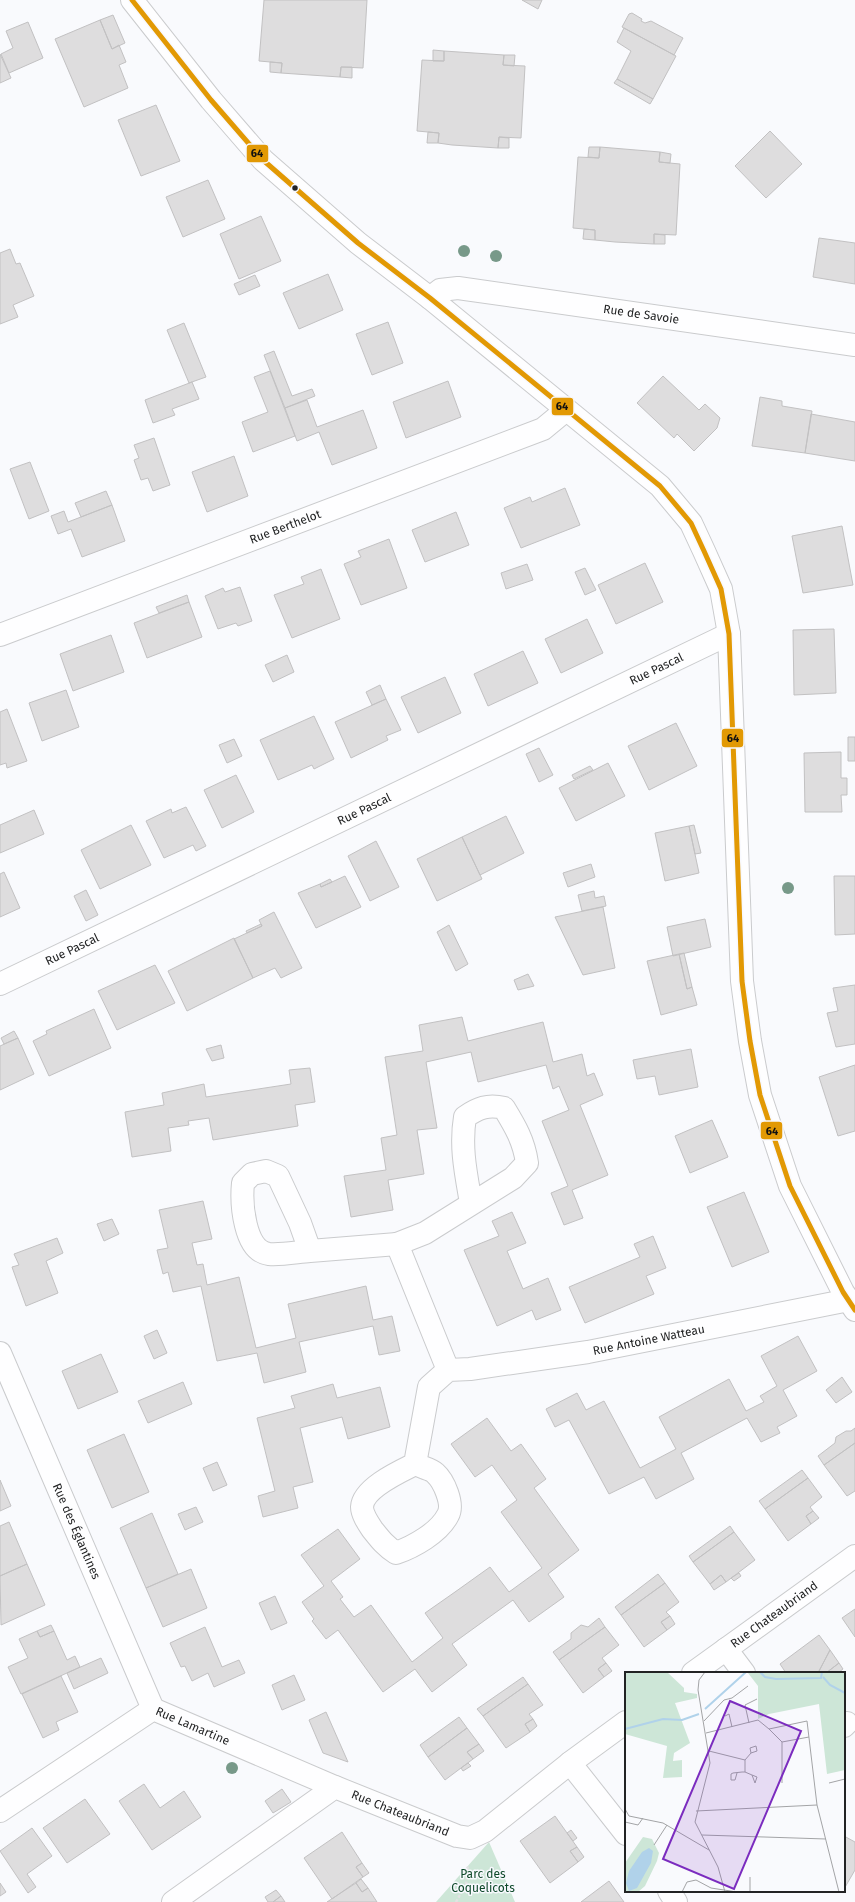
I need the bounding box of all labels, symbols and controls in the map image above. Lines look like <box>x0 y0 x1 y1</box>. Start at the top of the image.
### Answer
line badge: 64 <box>246 144 269 163</box>
text: 64 <box>251 147 263 160</box>
unlabelled marker <box>290 183 300 193</box>
street label: Rue de Savoie <box>602 302 680 327</box>
line badge: 64 <box>551 397 574 416</box>
text: 64 <box>556 400 568 413</box>
street label: Rue Berthelot <box>248 507 323 547</box>
street label: Rue Pascal <box>627 650 686 688</box>
line badge: 64 <box>721 728 744 748</box>
text: 64 <box>727 732 739 745</box>
street label: Rue Pascal <box>335 790 394 828</box>
street label: Rue Pascal <box>43 930 102 968</box>
line badge: 64 <box>760 1121 783 1140</box>
text: 64 <box>766 1125 778 1138</box>
street label: Rue Antoine Watteau <box>592 1322 706 1358</box>
street label: Rue des Églantines <box>50 1481 104 1582</box>
street label: Rue Chateaubriand <box>728 1578 820 1651</box>
inset map <box>625 1672 845 1892</box>
street label: Rue Lamartine <box>153 1704 232 1748</box>
street label: Rue Chateaubriand <box>349 1787 451 1839</box>
park label: Parc des Coquelicots <box>451 1867 515 1895</box>

